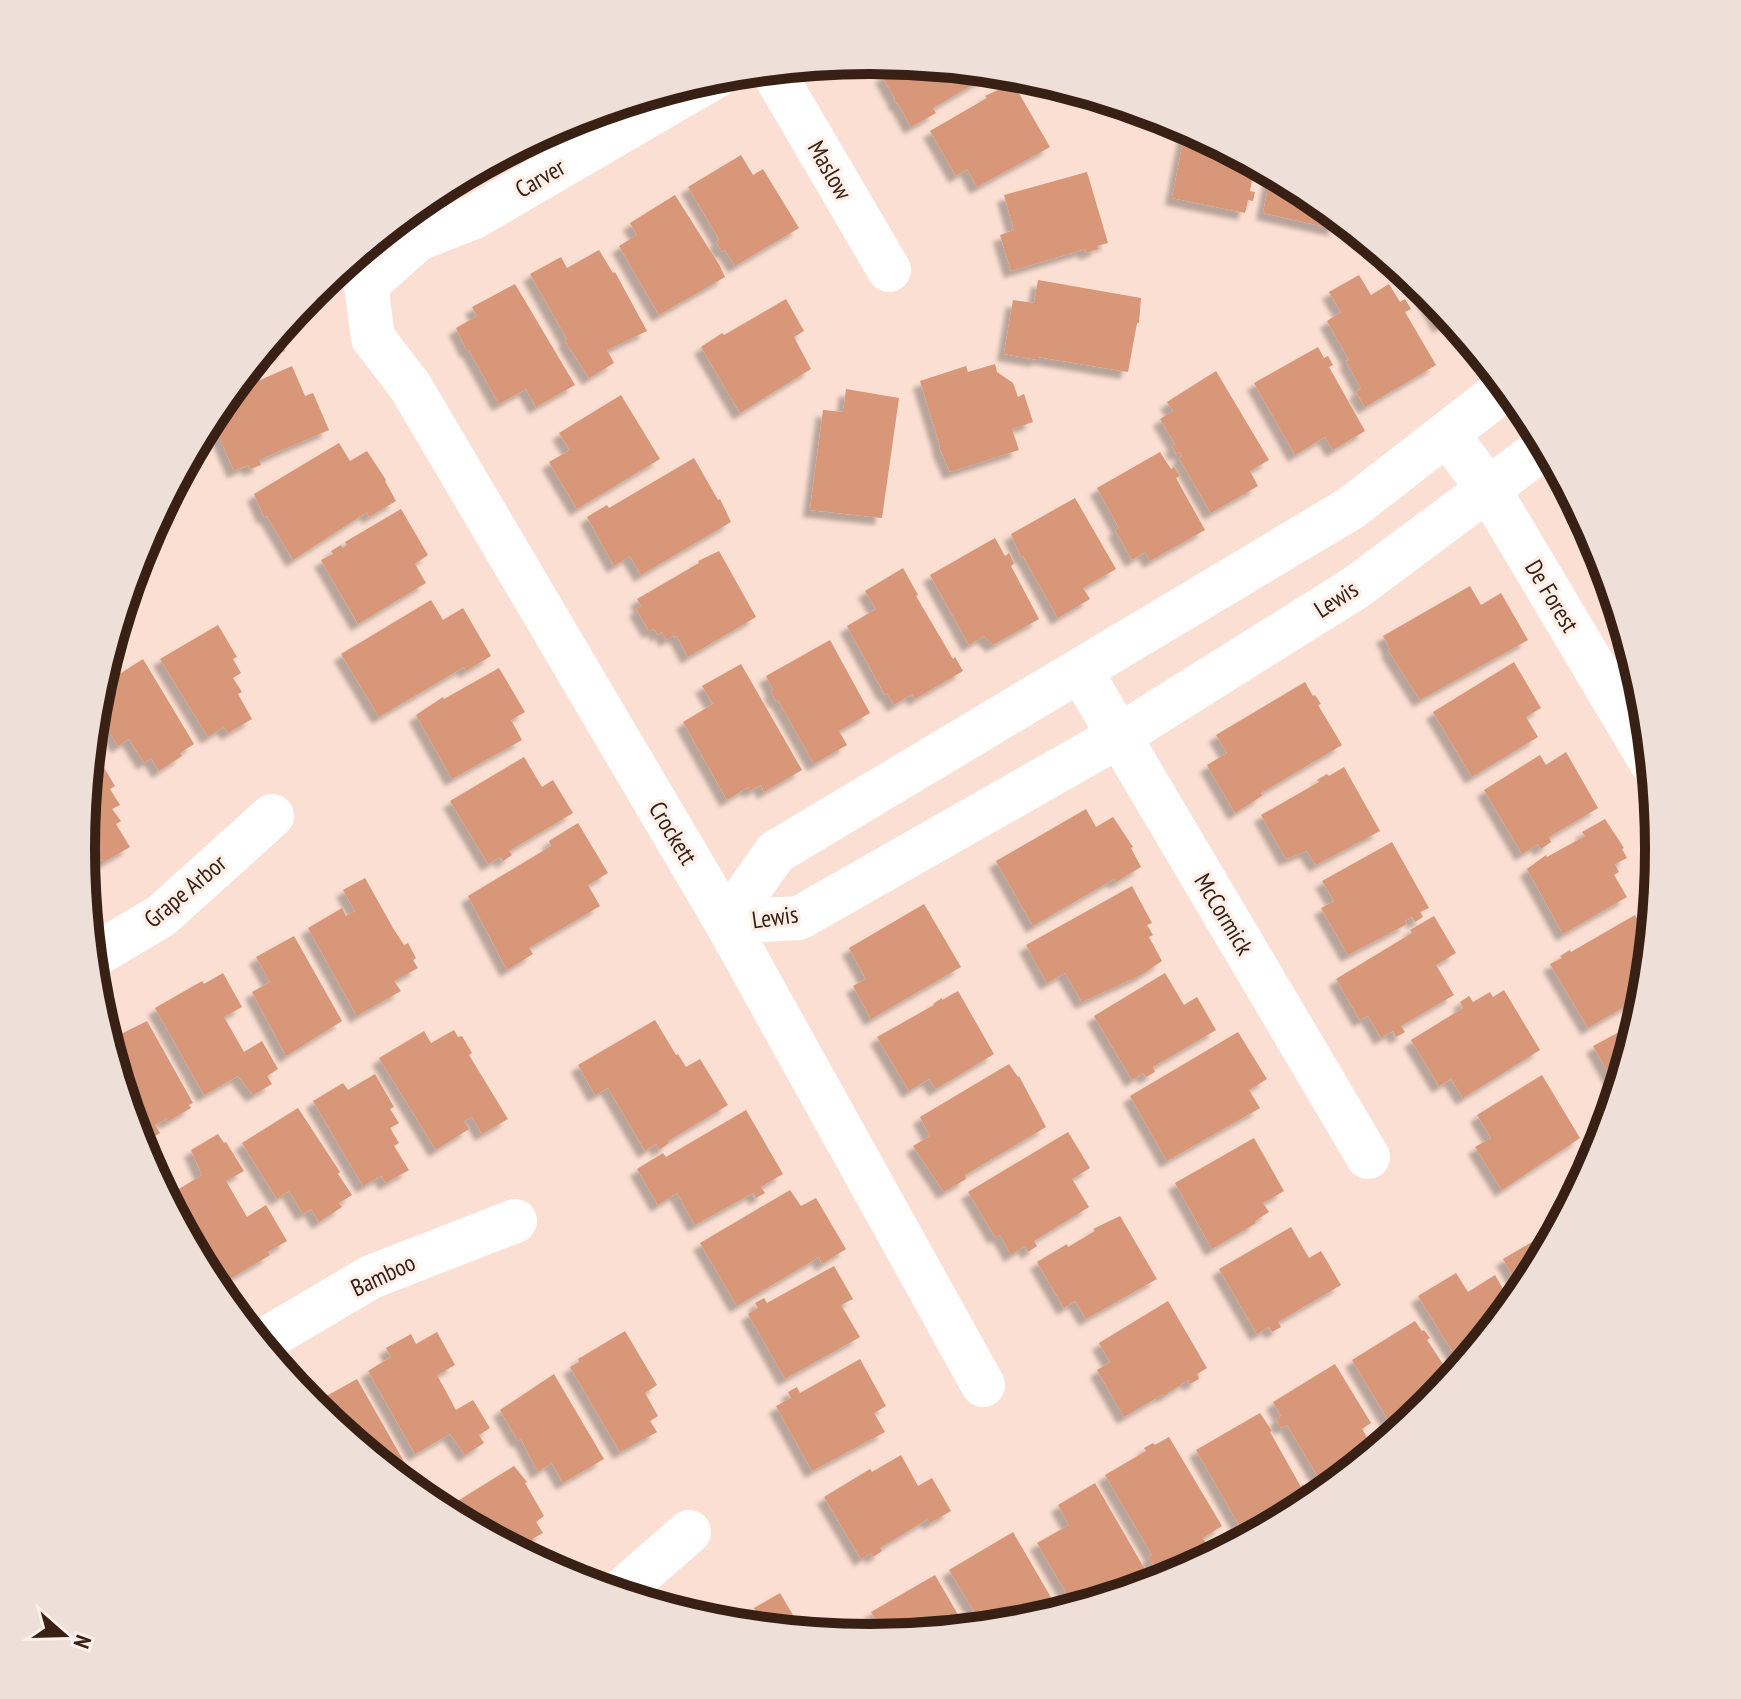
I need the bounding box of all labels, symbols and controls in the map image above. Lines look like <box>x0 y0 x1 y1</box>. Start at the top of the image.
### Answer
street label: Maslow <box>801 135 860 206</box>
street label: Carver <box>509 151 571 205</box>
street label: De Forest <box>1518 554 1586 638</box>
street label: Lewis <box>1308 573 1364 625</box>
street label: Crockett <box>642 796 704 871</box>
street label: Grape Arbor <box>137 847 233 934</box>
street label: McCormick <box>1188 868 1261 961</box>
street label: Lewis <box>750 898 800 936</box>
street label: Bamboo <box>346 1247 420 1303</box>
north arrow <box>24 1595 104 1675</box>
text: N <box>68 1631 98 1652</box>

